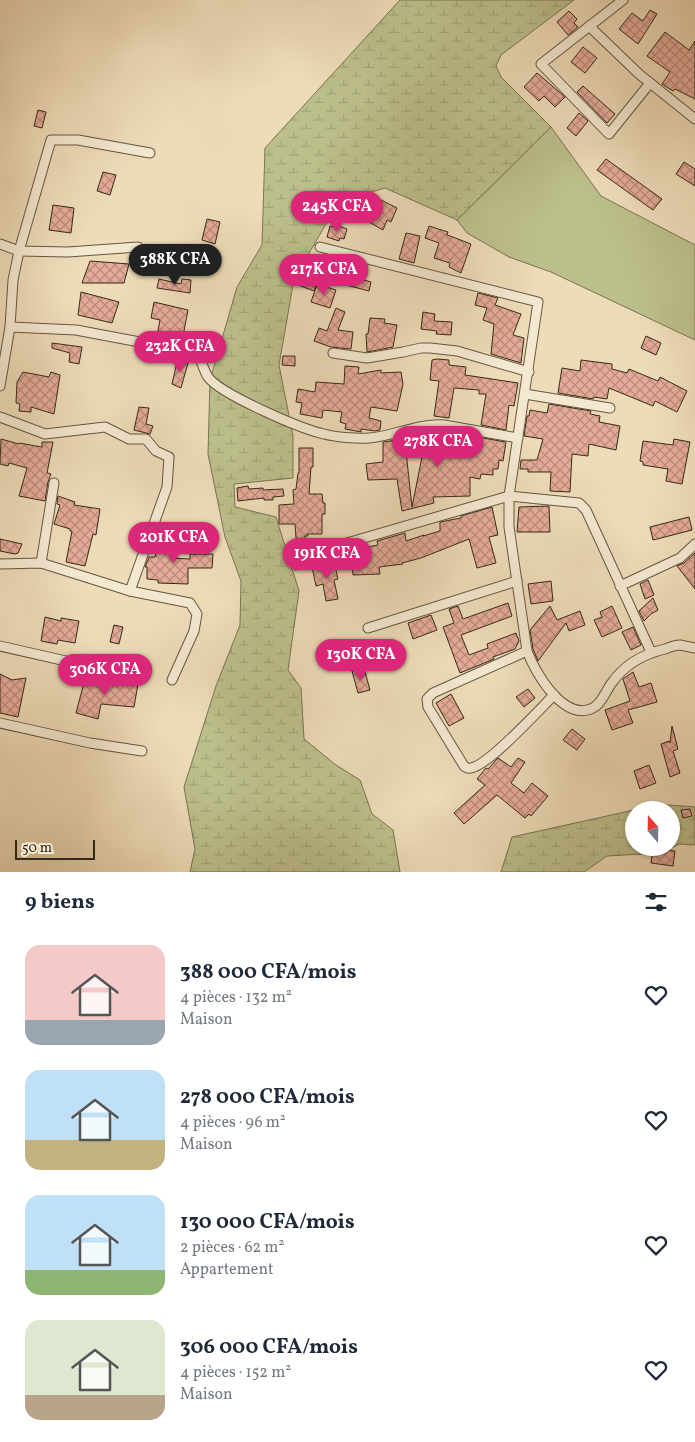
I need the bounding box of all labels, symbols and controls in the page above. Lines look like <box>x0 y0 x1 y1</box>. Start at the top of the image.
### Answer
pin: 245K CFA <box>285 190 389 233</box>
text: 245K CFA <box>302 196 372 218</box>
pin: 388K CFA <box>123 244 227 286</box>
text: 388K CFA <box>140 249 210 271</box>
pin: 217K CFA <box>272 254 376 296</box>
text: 217K CFA <box>290 259 358 281</box>
pin: 232K CFA <box>128 330 232 373</box>
text: 232K CFA <box>145 336 215 358</box>
pin: 278K CFA <box>386 426 490 468</box>
text: 278K CFA <box>403 431 473 453</box>
pin: 201K CFA <box>122 522 226 564</box>
text: 201K CFA <box>139 527 209 549</box>
pin: 191K CFA <box>275 538 379 580</box>
text: 191K CFA <box>294 543 360 565</box>
pin: 130K CFA <box>309 638 413 681</box>
text: 130K CFA <box>326 644 396 666</box>
pin: 306K CFA <box>53 654 157 696</box>
text: 306K CFA <box>69 659 141 681</box>
north arrow <box>625 801 680 856</box>
map controls <box>625 801 680 856</box>
scale bar <box>15 837 95 860</box>
text: 50 m <box>22 839 52 858</box>
text: 9 biens <box>25 888 95 917</box>
icon: filters <box>642 888 670 916</box>
text: 388 000 CFA/mois <box>180 958 357 987</box>
icon: home <box>65 965 125 1025</box>
icon: heart <box>642 981 670 1009</box>
text: 4 pièces · 132 m² <box>180 987 292 1009</box>
text: Maison <box>180 1009 233 1031</box>
text: 278 000 CFA/mois <box>180 1083 355 1112</box>
icon: home <box>65 1090 125 1150</box>
icon: heart <box>642 1106 670 1134</box>
text: 4 pièces · 96 m² <box>180 1112 286 1134</box>
text: Maison <box>180 1134 233 1156</box>
text: 130 000 CFA/mois <box>180 1208 355 1237</box>
icon: home <box>65 1215 125 1275</box>
icon: heart <box>642 1231 670 1259</box>
text: 2 pièces · 62 m² <box>180 1237 284 1259</box>
text: Appartement <box>180 1259 274 1281</box>
text: 306 000 CFA/mois <box>180 1333 358 1362</box>
icon: home <box>65 1340 125 1400</box>
icon: heart <box>642 1356 670 1384</box>
text: 4 pièces · 152 m² <box>180 1362 291 1384</box>
text: Maison <box>180 1384 233 1406</box>

